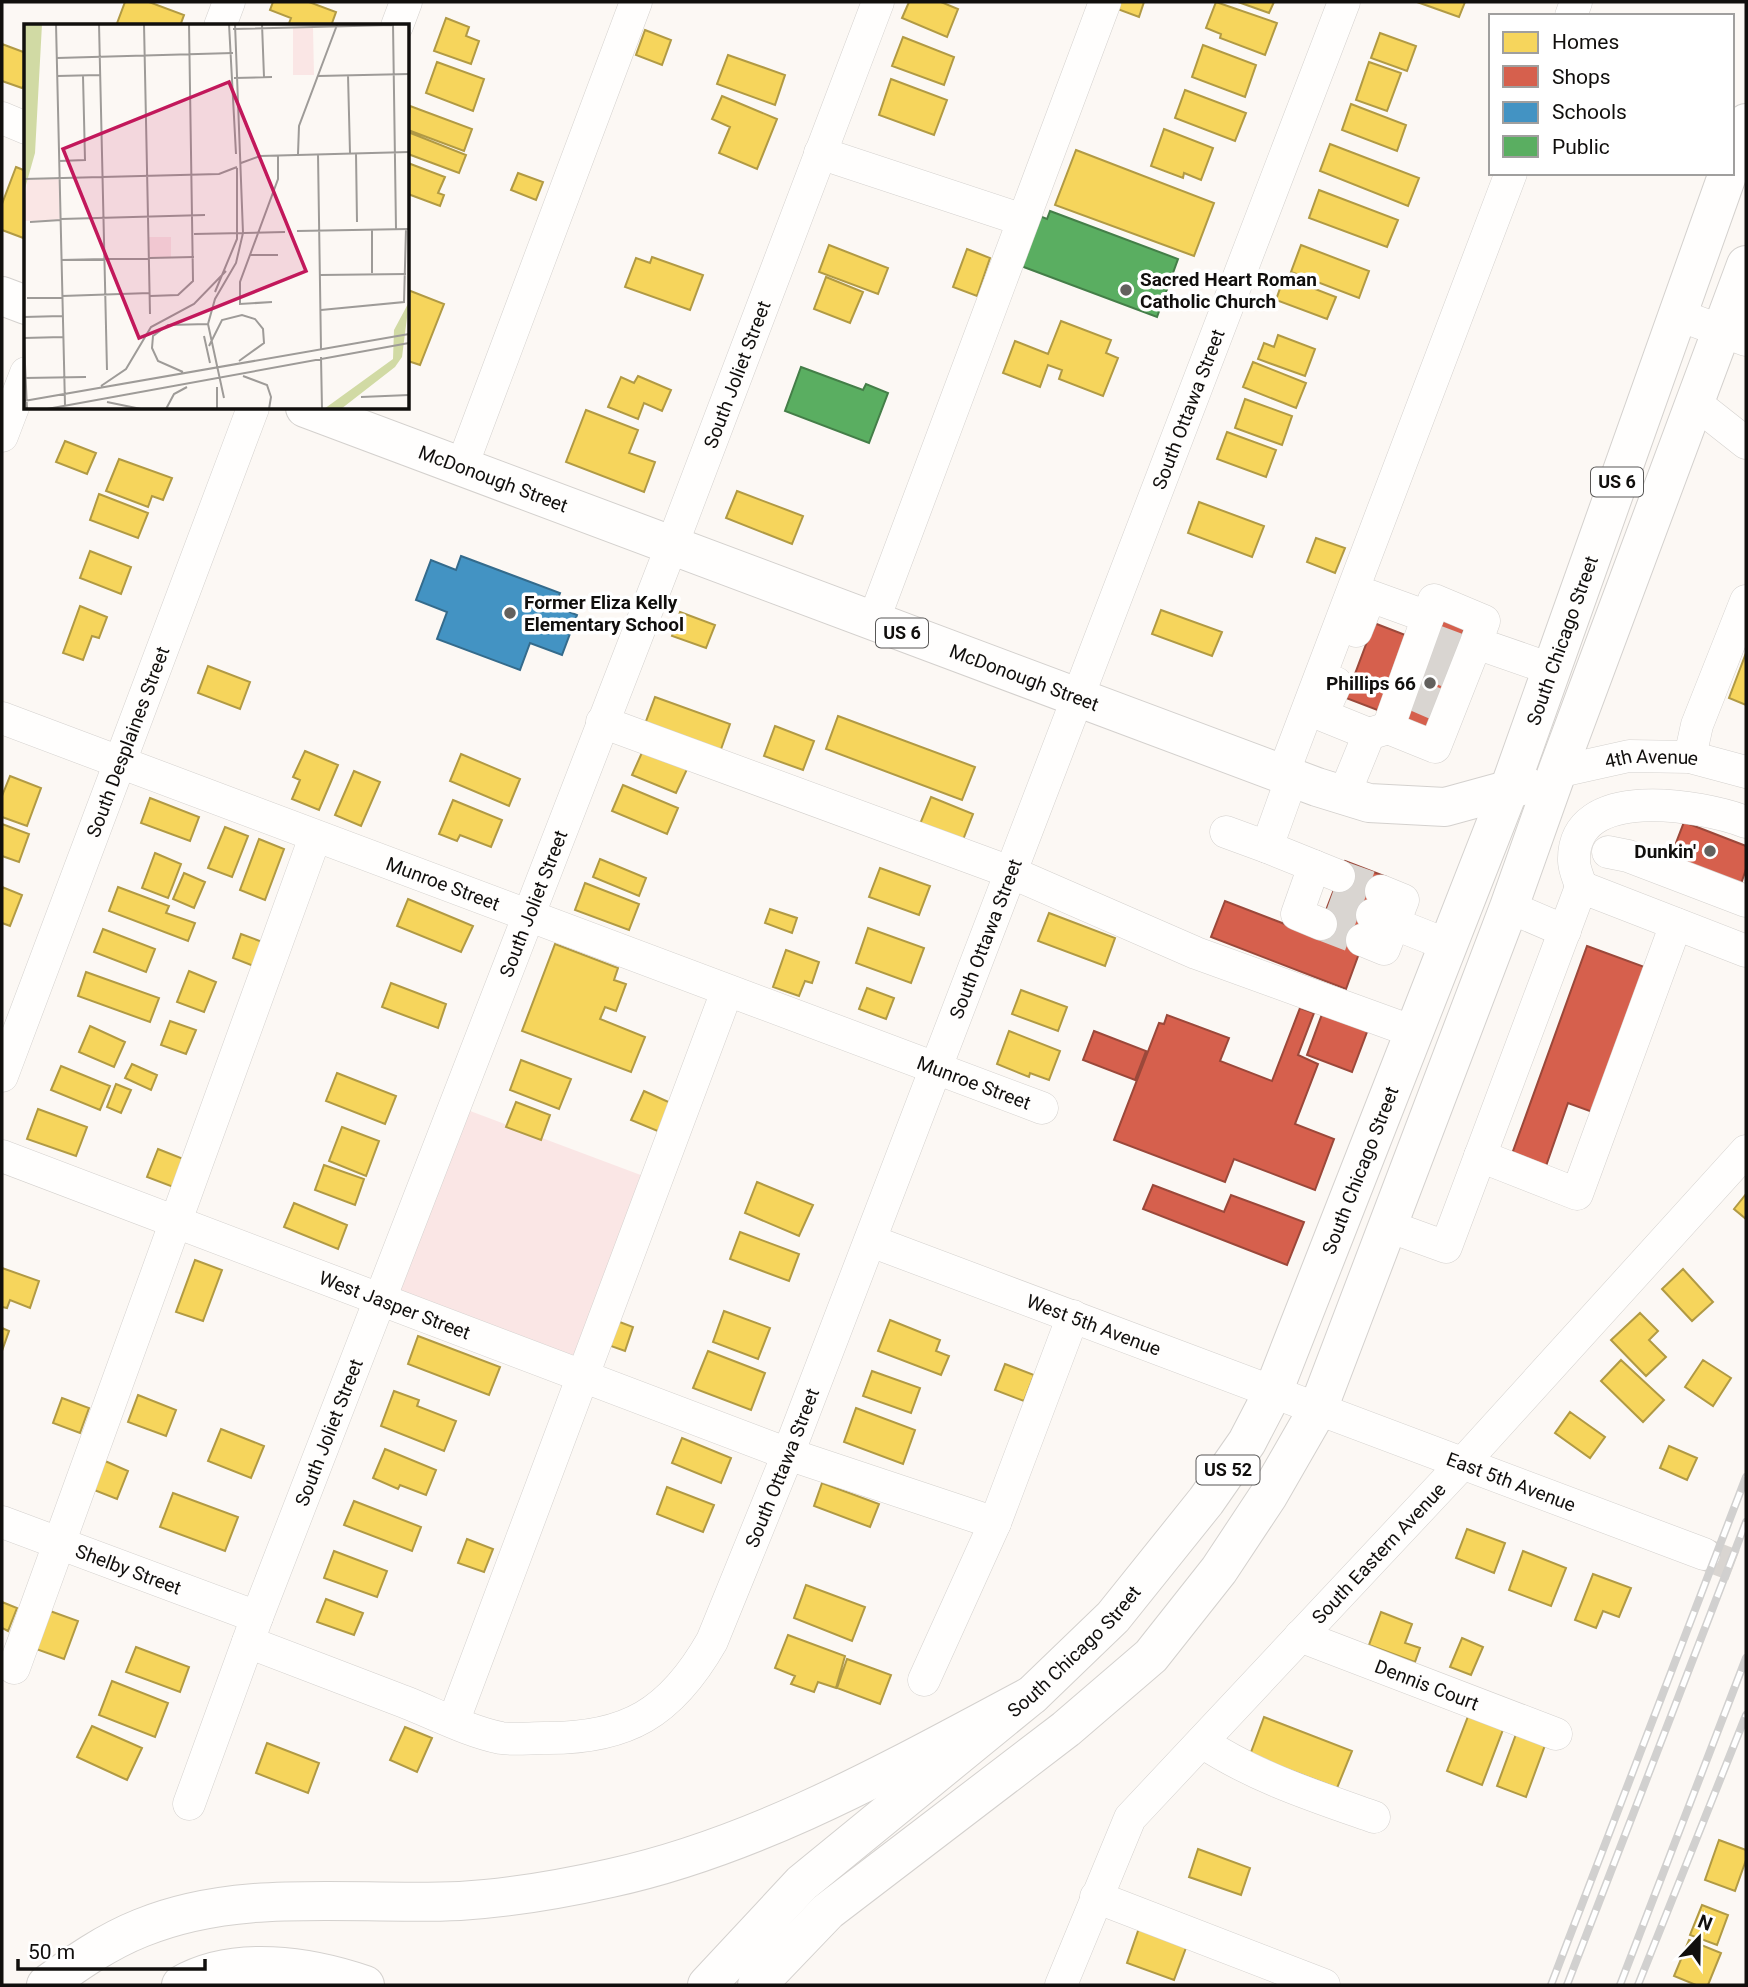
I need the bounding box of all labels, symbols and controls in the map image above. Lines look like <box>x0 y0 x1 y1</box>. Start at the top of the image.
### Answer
legend <box>1489 14 1734 175</box>
inset map <box>24 24 410 410</box>
text: Homes <box>1552 30 1619 54</box>
text: Shops <box>1552 65 1611 89</box>
text: Schools <box>1552 100 1627 124</box>
text: Public <box>1552 135 1610 159</box>
place label: Sacred Heart Roman Catholic Church <box>1140 268 1317 313</box>
marker: Sacred Heart Roman Catholic Church <box>1118 282 1134 298</box>
street label: South Joliet Street <box>699 298 776 451</box>
street label: South Ottawa Street <box>1148 326 1230 493</box>
street label: McDonough Street <box>415 441 571 517</box>
road number: US 6 <box>1591 468 1643 496</box>
street label: South Chicago Street <box>1522 553 1603 728</box>
place label: Former Eliza Kelly Elementary School <box>524 591 684 636</box>
marker: Former Eliza Kelly Elementary School <box>502 605 518 621</box>
road number: US 6 <box>876 618 928 648</box>
street label: McDonough Street <box>946 639 1102 716</box>
street label: South Desplaines Street <box>82 643 174 841</box>
place label: Phillips 66 <box>1326 672 1416 695</box>
marker: Phillips 66 <box>1422 675 1438 691</box>
street label: 4th Avenue <box>1602 745 1701 773</box>
street label: South Joliet Street <box>495 827 572 981</box>
place label: Dunkin' <box>1634 840 1696 863</box>
marker: Dunkin' <box>1702 843 1718 859</box>
street label: Munroe Street <box>383 852 503 916</box>
street label: South Ottawa Street <box>945 856 1027 1022</box>
street label: Munroe Street <box>914 1051 1034 1115</box>
street label: South Chicago Street <box>1317 1083 1404 1258</box>
street label: West Jasper Street <box>316 1266 473 1344</box>
street label: West 5th Avenue <box>1023 1290 1164 1361</box>
street label: South Joliet Street <box>290 1356 368 1509</box>
street label: South Ottawa Street <box>740 1385 824 1551</box>
street label: East 5th Avenue <box>1443 1447 1579 1517</box>
road number: US 52 <box>1196 1456 1260 1484</box>
street label: South Eastern Avenue <box>1307 1478 1451 1629</box>
street label: Shelby Street <box>72 1539 184 1600</box>
street label: South Chicago Street <box>1003 1581 1146 1722</box>
street label: Dennis Court <box>1372 1655 1482 1715</box>
north arrow <box>1664 1903 1734 1973</box>
text: N <box>1695 1910 1716 1936</box>
scale bar <box>18 1927 205 1971</box>
text: 50 m <box>28 1940 75 1964</box>

